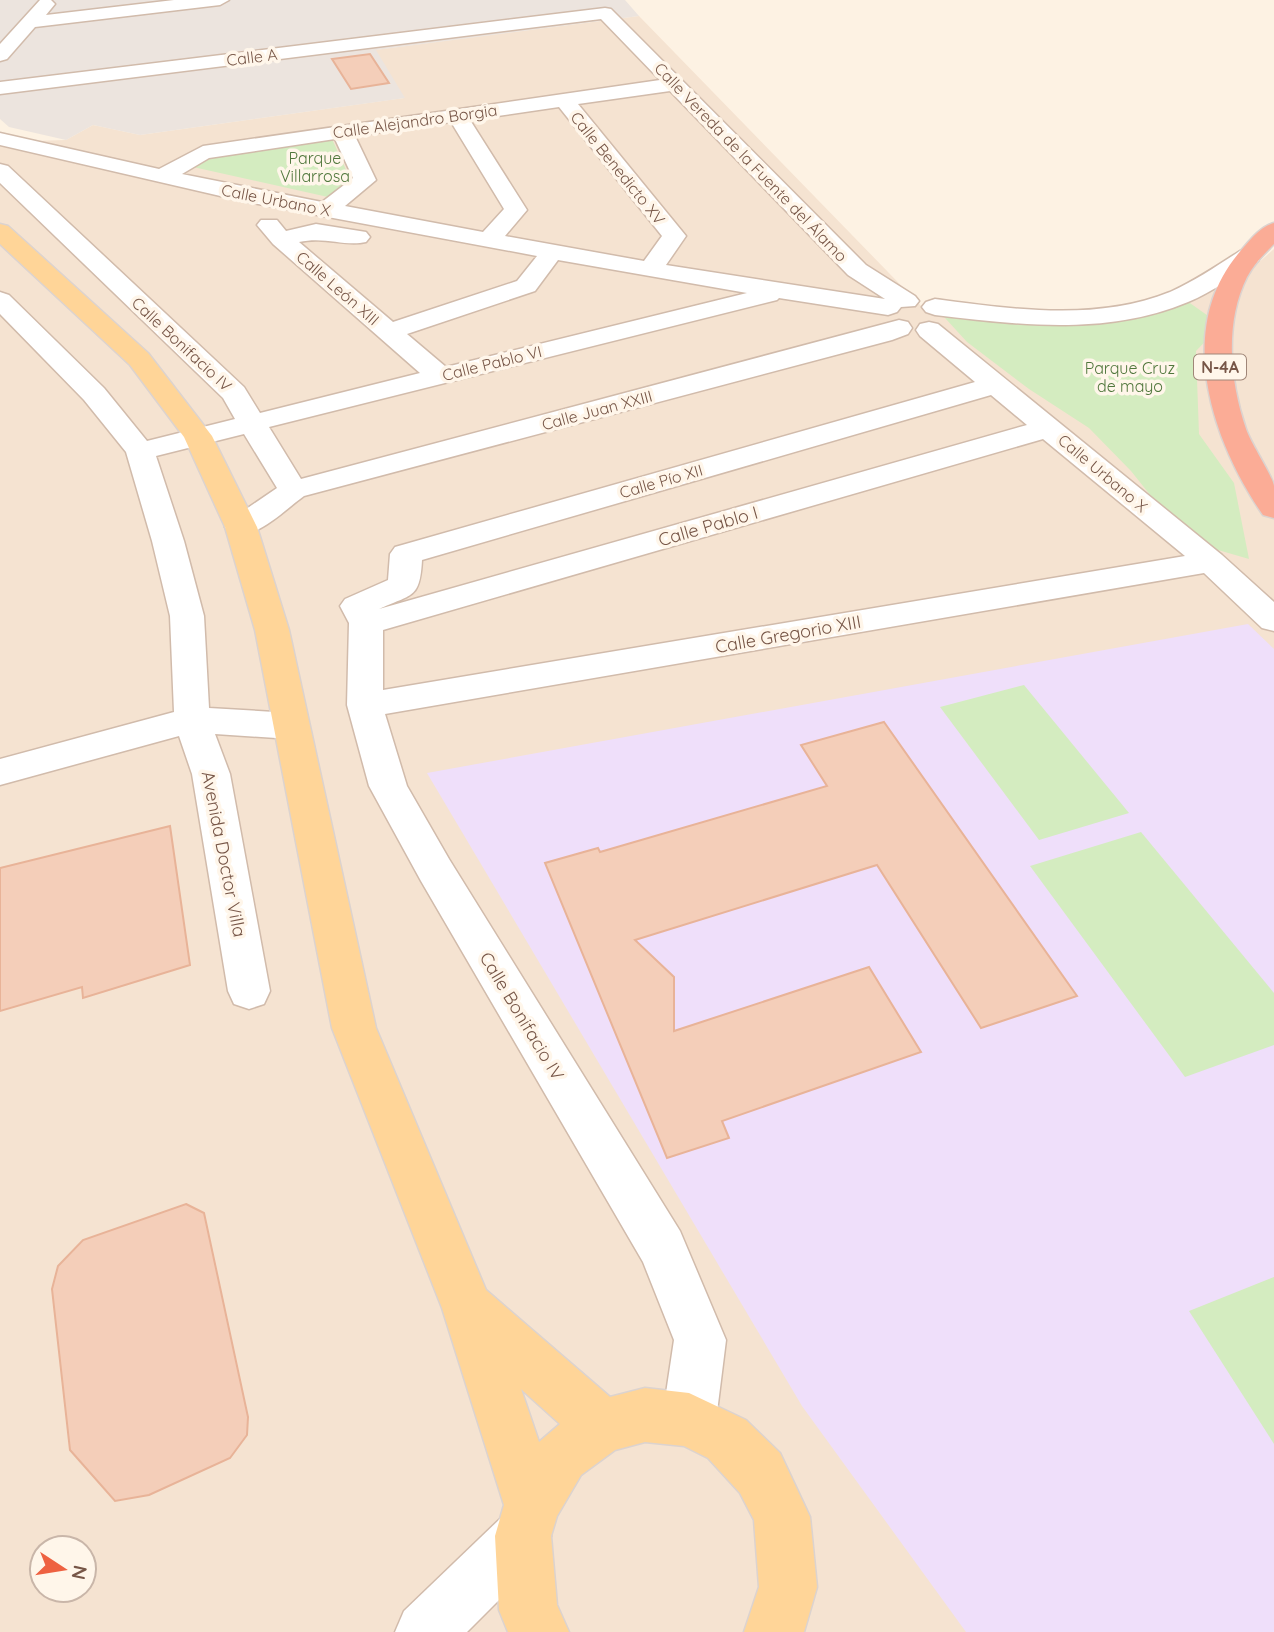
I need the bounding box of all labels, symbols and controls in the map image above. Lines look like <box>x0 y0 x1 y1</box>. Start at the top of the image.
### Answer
street label: Calle A <box>225 44 279 70</box>
street label: Calle Vereda de la Fuente del Álamo <box>650 58 852 266</box>
street label: Calle Alejandro Borgia <box>332 100 498 142</box>
street label: Calle Benedicto XV <box>566 107 670 229</box>
park label: Parque Villarrosa <box>280 148 350 186</box>
street label: Calle Urbano X <box>220 180 333 220</box>
street label: Calle León XIII <box>292 247 384 329</box>
street label: Calle Bonifacio IV <box>128 293 236 396</box>
street label: Calle Pablo VI <box>440 341 544 385</box>
road number: N-4A <box>1194 354 1246 380</box>
park label: Parque Cruz de mayo <box>1085 358 1175 396</box>
street label: Calle Juan XXIII <box>539 386 655 434</box>
street label: Calle Urbano X <box>1054 430 1152 516</box>
street label: Calle Pío XII <box>617 460 705 502</box>
street label: Calle Pablo I <box>656 501 760 551</box>
street label: Calle Gregorio XIII <box>713 610 863 658</box>
street label: Avenida Doctor Villa <box>197 769 251 939</box>
street label: Calle Bonifacio IV <box>475 948 569 1084</box>
north arrow <box>28 1534 98 1604</box>
text: N <box>66 1563 93 1582</box>

